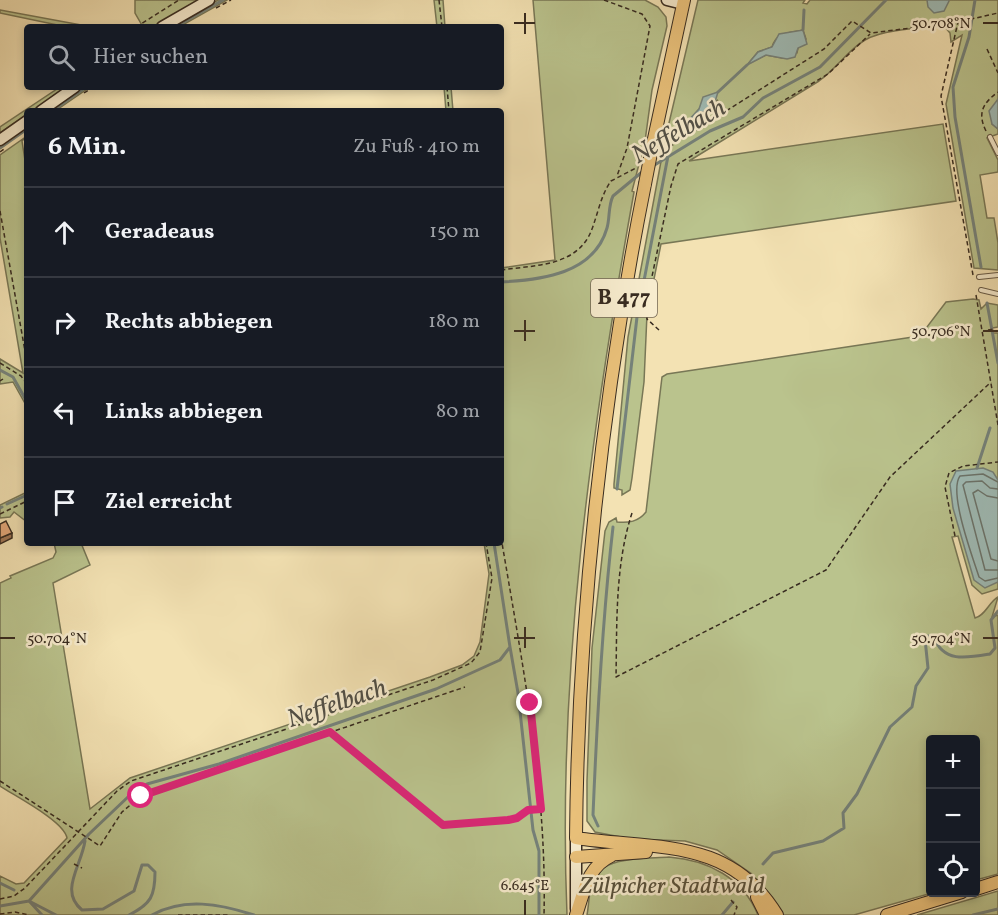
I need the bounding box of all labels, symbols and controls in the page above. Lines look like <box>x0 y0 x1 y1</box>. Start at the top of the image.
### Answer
text: 50.708°N <box>911 14 971 35</box>
search box <box>24 24 504 90</box>
icon: search <box>45 41 78 74</box>
text: Hier suchen <box>93 42 208 73</box>
water label: Neffelbach <box>625 90 733 174</box>
text: 6 Min. <box>48 129 126 165</box>
text: Zu Fuß · 410 m <box>353 133 480 161</box>
icon: ahead <box>48 216 81 249</box>
text: Geradeaus <box>105 217 215 248</box>
text: 150 m <box>429 218 480 246</box>
road number: B 477 <box>591 279 657 317</box>
icon: right <box>48 306 81 339</box>
text: Rechts abbiegen <box>105 307 273 338</box>
text: 180 m <box>428 308 480 336</box>
text: 50.706°N <box>911 322 971 343</box>
icon: left <box>48 396 81 429</box>
text: Links abbiegen <box>105 397 263 428</box>
text: 80 m <box>436 398 480 426</box>
icon: arrive <box>48 486 81 519</box>
text: Ziel erreicht <box>105 487 232 518</box>
text: 50.704°N <box>27 629 87 650</box>
text: 50.704°N <box>911 629 971 650</box>
water label: Neffelbach <box>282 670 392 738</box>
route end <box>516 689 542 715</box>
map controls <box>926 735 980 897</box>
button: + <box>926 735 980 789</box>
route start <box>127 782 153 808</box>
button: − <box>926 789 980 843</box>
button: locate <box>926 843 980 897</box>
park label: Zülpicher Stadtwald <box>578 870 765 904</box>
text: 6.645°E <box>501 876 549 897</box>

